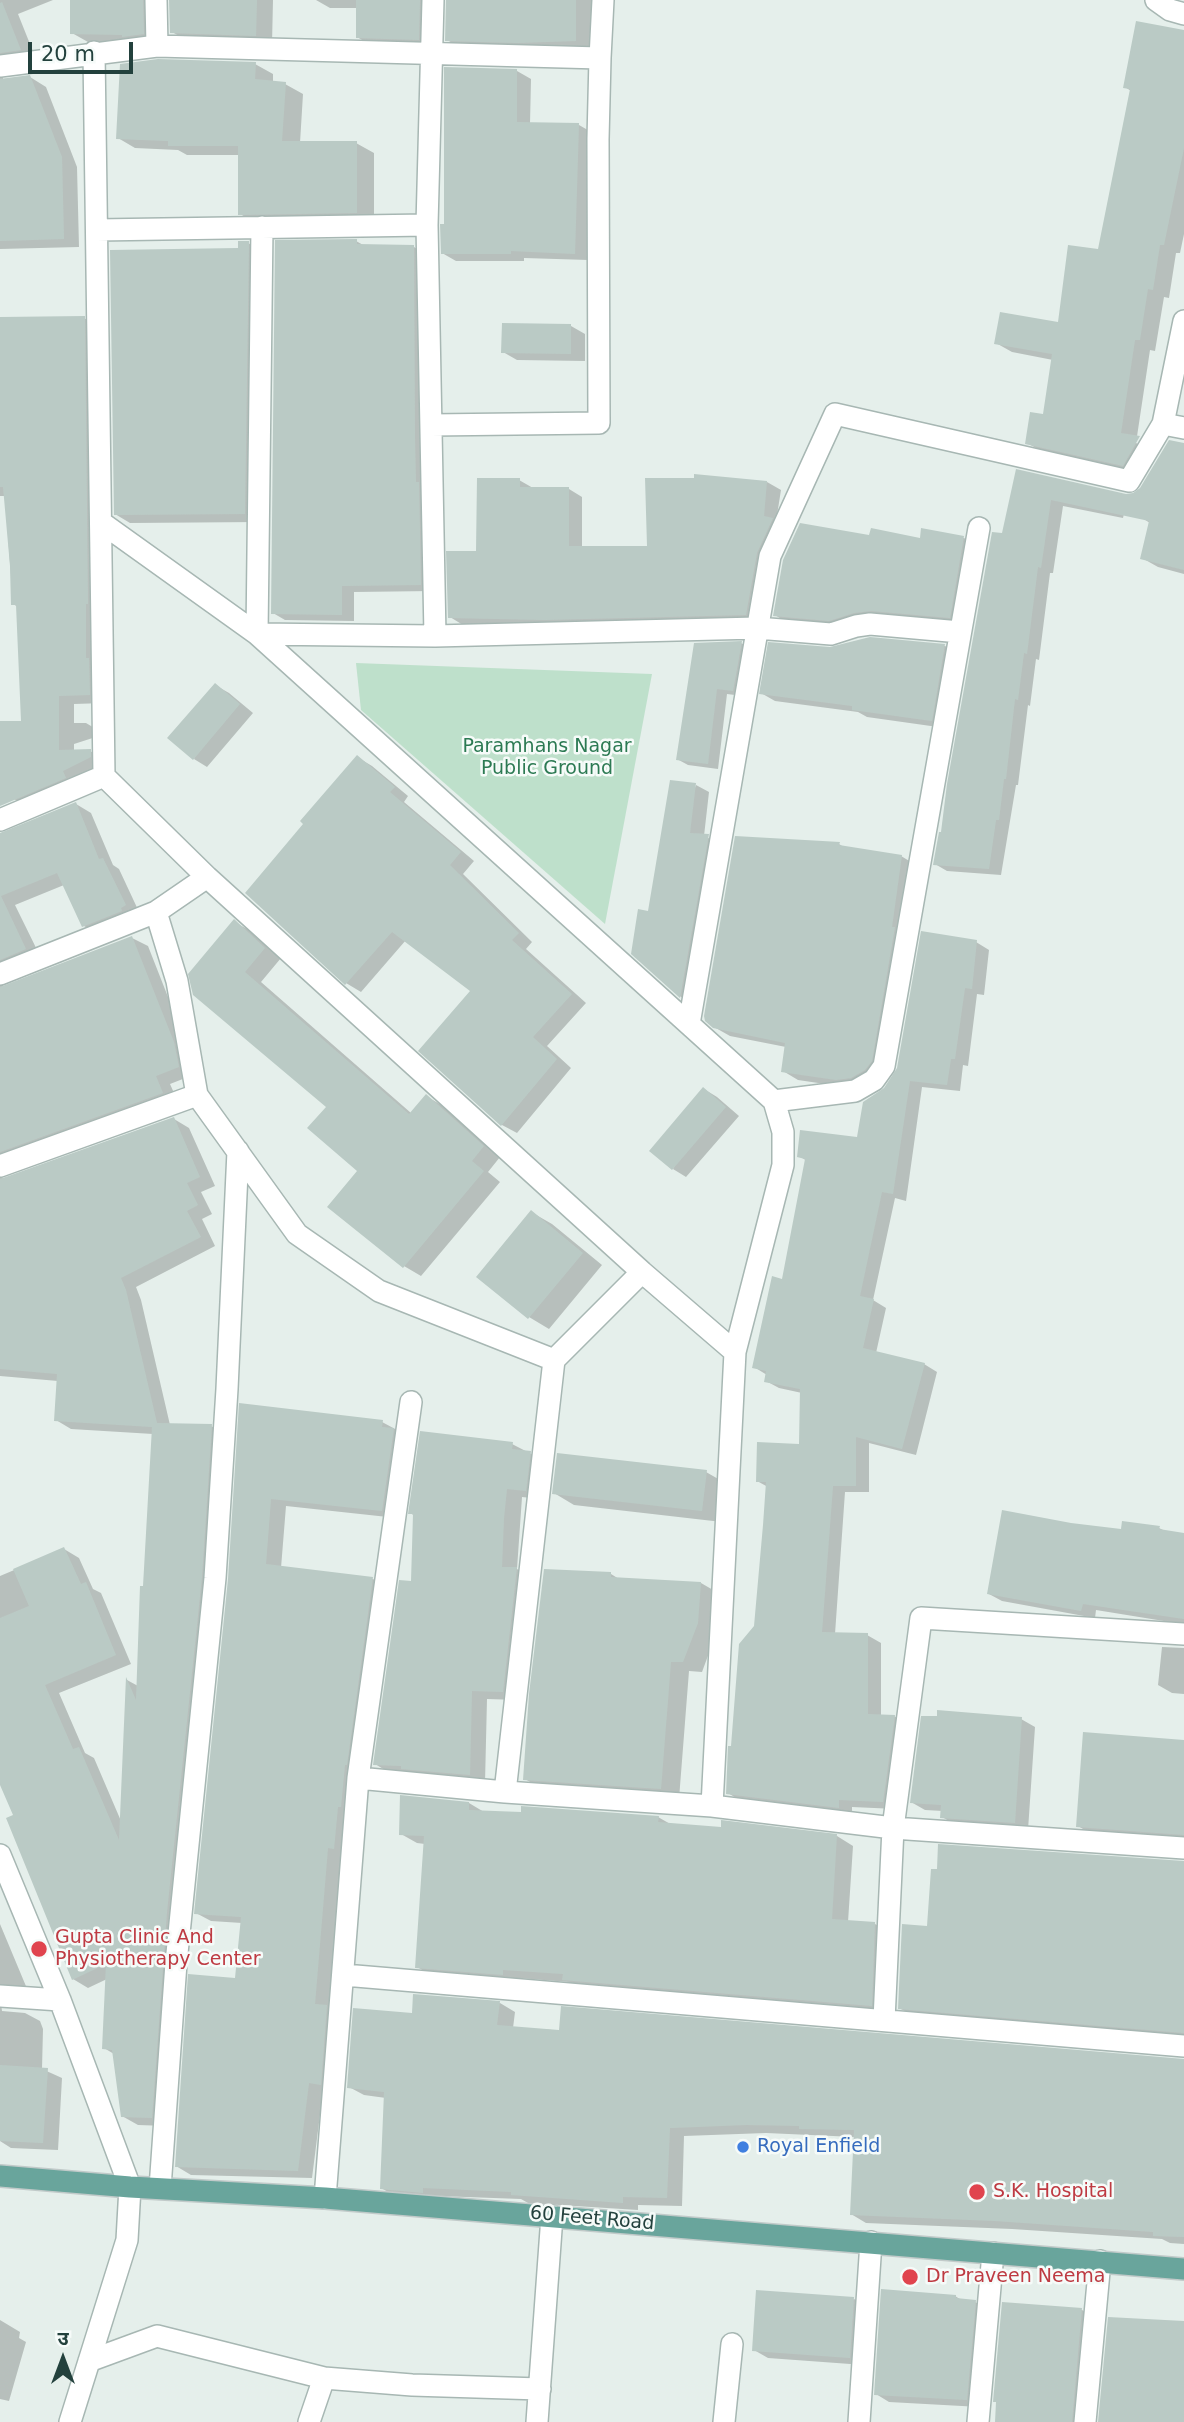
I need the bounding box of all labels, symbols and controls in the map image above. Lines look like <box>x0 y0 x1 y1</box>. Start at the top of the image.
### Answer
scale bar <box>32 28 136 72</box>
text: 20 m <box>41 42 95 66</box>
park label: Paramhans Nagar Public Ground <box>462 736 632 780</box>
place label: Gupta Clinic And Physiotherapy Center <box>55 1927 260 1971</box>
marker: Gupta Clinic And Physiotherapy Center <box>29 1939 49 1959</box>
place label: Royal Enfield <box>757 2136 880 2158</box>
marker: Royal Enfield <box>735 2139 751 2155</box>
place label: S.K. Hospital <box>993 2181 1113 2203</box>
marker: S.K. Hospital <box>967 2182 987 2202</box>
street label: 60 Feet Road <box>529 2202 655 2236</box>
place label: Dr Praveen Neema <box>926 2266 1106 2288</box>
marker: Dr Praveen Neema <box>900 2267 920 2287</box>
north arrow <box>28 2324 98 2394</box>
text: उ <box>57 2327 69 2349</box>

